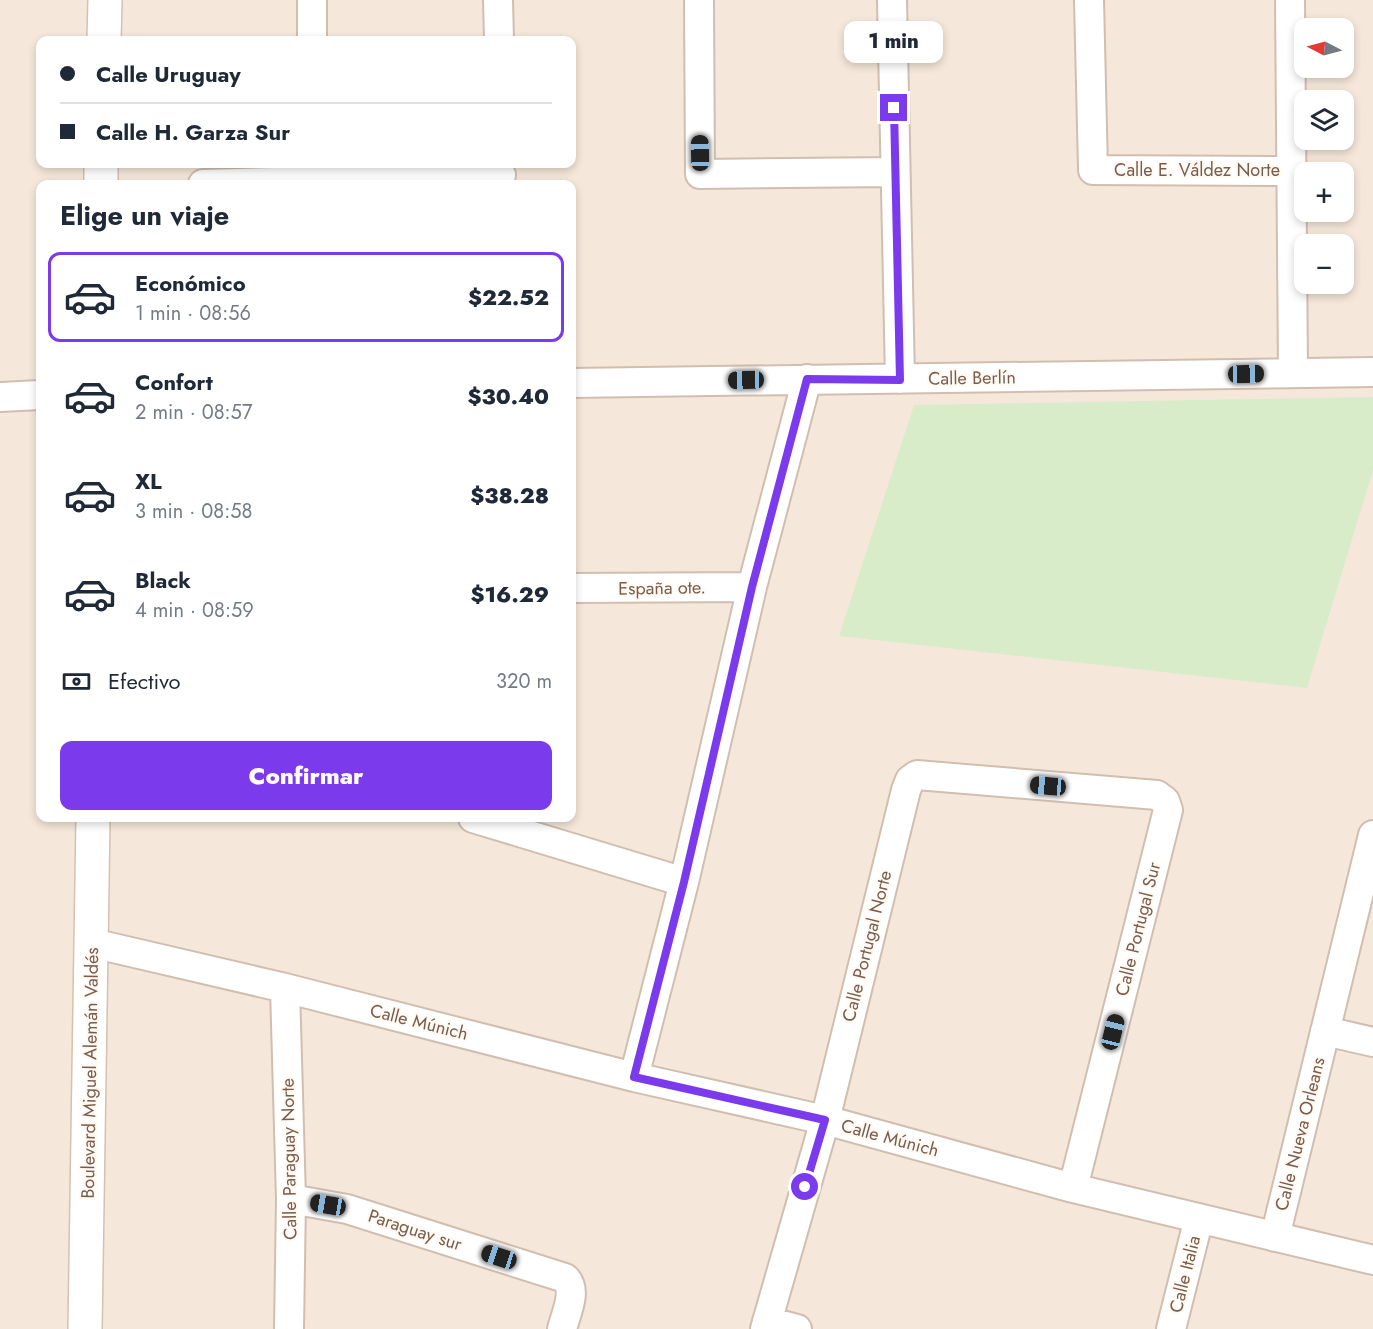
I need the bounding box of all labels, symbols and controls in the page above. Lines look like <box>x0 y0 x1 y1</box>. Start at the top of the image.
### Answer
north arrow <box>1294 18 1354 78</box>
map controls <box>1294 18 1354 294</box>
callout: 1 min <box>844 21 944 63</box>
text: 1 min <box>868 27 919 56</box>
text: Calle Uruguay <box>96 58 241 90</box>
button: layers <box>1294 90 1354 150</box>
route end <box>880 94 907 121</box>
text: Calle H. Garza Sur <box>96 116 290 148</box>
car <box>691 135 709 171</box>
street label: Calle E. Váldez Norte <box>1114 157 1280 183</box>
button: + <box>1294 162 1354 222</box>
text: Elige un viaje <box>60 196 229 235</box>
button: − <box>1294 234 1354 294</box>
text: Económico <box>135 267 246 299</box>
icon: car <box>63 270 117 324</box>
text: $22.52 <box>468 281 549 313</box>
text: 1 min · 08:56 <box>135 299 251 328</box>
street label: Calle Berlín <box>928 364 1016 392</box>
car <box>1228 365 1264 383</box>
text: Confort <box>135 366 213 398</box>
icon: car <box>63 369 117 423</box>
car <box>728 371 764 389</box>
text: $30.40 <box>468 380 549 412</box>
text: 2 min · 08:57 <box>135 398 252 427</box>
text: XL <box>135 465 162 497</box>
icon: car <box>63 468 117 522</box>
text: $38.28 <box>470 479 549 511</box>
text: 3 min · 08:58 <box>135 497 252 526</box>
text: Black <box>135 564 191 596</box>
icon: car <box>63 567 117 621</box>
street label: España ote. <box>618 574 706 602</box>
text: $16.29 <box>471 578 549 610</box>
text: 4 min · 08:59 <box>135 596 254 625</box>
icon: cash <box>60 665 93 698</box>
text: Efectivo <box>108 665 181 697</box>
text: 320 m <box>496 667 552 696</box>
button: Confirmar <box>60 741 552 810</box>
car <box>1029 775 1067 797</box>
street label: Calle Portugal Sur <box>1109 859 1167 999</box>
street label: Calle Portugal Norte <box>836 868 898 1024</box>
street label: Boulevard Miguel Alemán Valdés <box>75 947 105 1199</box>
street label: Calle Múnich <box>367 997 471 1047</box>
car <box>1100 1012 1126 1052</box>
street label: Calle Nueva Orleans <box>1268 1054 1332 1214</box>
street label: Calle Paraguay Norte <box>275 1078 303 1240</box>
street label: Calle Múnich <box>838 1112 942 1164</box>
route start <box>791 1173 818 1200</box>
car <box>309 1193 347 1217</box>
street label: Paraguay sur <box>365 1203 466 1258</box>
street label: Calle Italia <box>1163 1233 1207 1315</box>
car <box>479 1243 519 1271</box>

